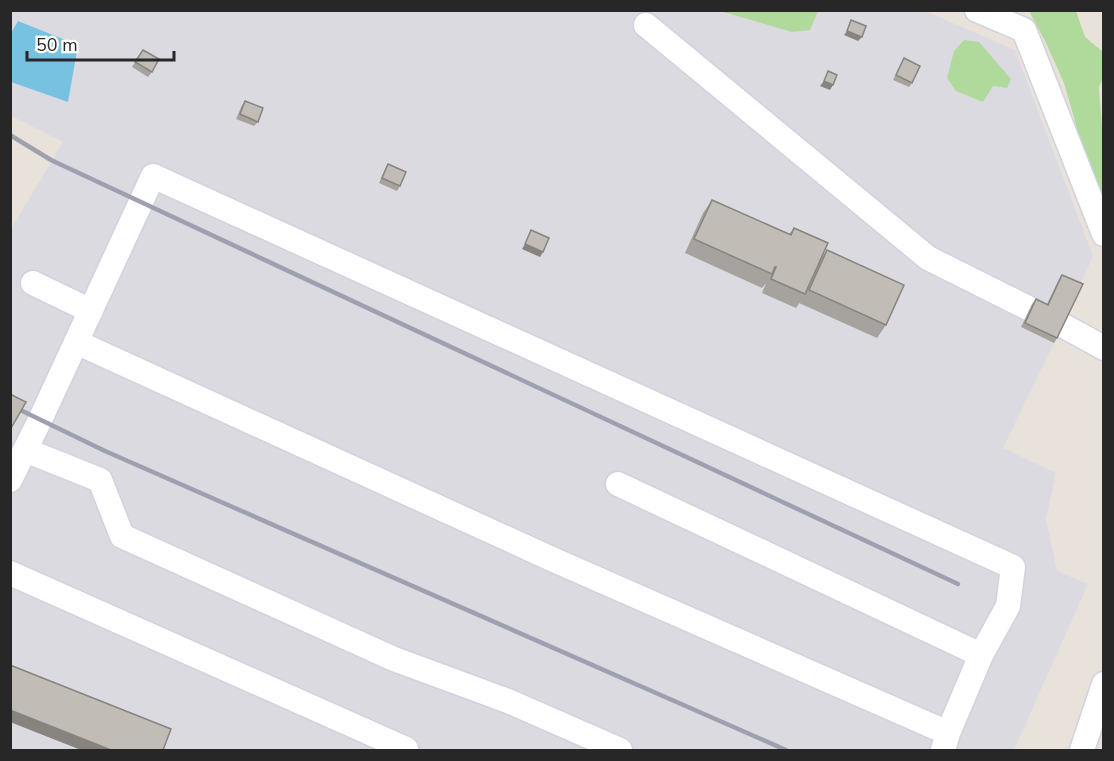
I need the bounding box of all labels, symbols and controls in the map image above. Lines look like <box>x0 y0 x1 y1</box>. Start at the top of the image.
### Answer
scale bar <box>27 24 174 62</box>
text: 50 m <box>36 33 78 57</box>

